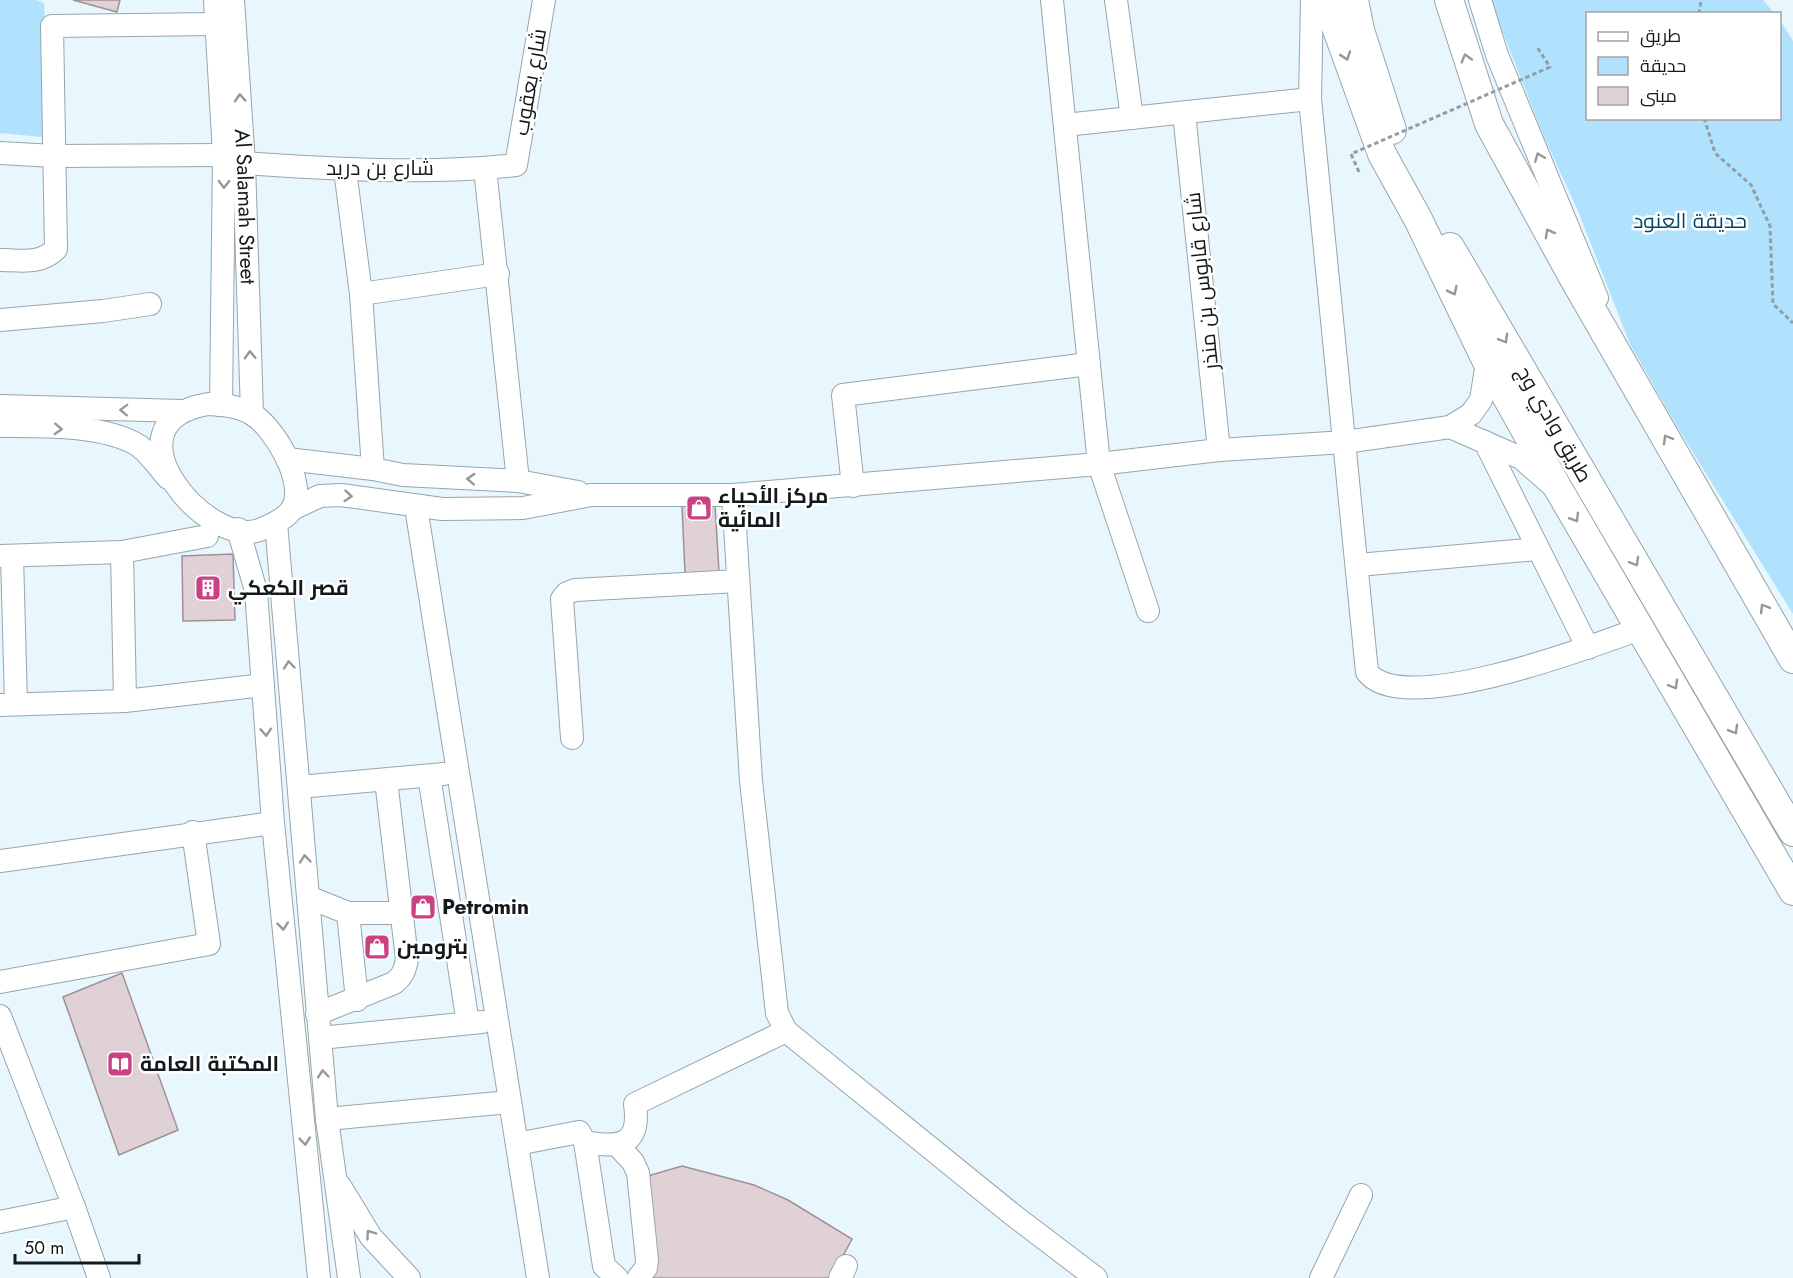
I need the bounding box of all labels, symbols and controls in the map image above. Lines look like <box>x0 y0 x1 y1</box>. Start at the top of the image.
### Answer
legend <box>1586 12 1781 120</box>
text: طريق <box>1640 23 1681 49</box>
street label: شارع يعقوب <box>506 26 554 138</box>
one-way arrow <box>1338 50 1351 61</box>
one-way arrow <box>1461 53 1473 64</box>
text: حديقة <box>1640 53 1686 79</box>
text: مبنى <box>1640 83 1677 109</box>
one-way arrow <box>234 93 247 102</box>
street label: Al Salamah Street <box>227 128 263 285</box>
one-way arrow <box>1534 152 1546 163</box>
street label: شارع بن دريد <box>326 153 434 183</box>
one-way arrow <box>218 180 230 189</box>
street label: شارع قابوس بن منذر <box>1178 191 1226 372</box>
park label: حديقة العنود <box>1633 206 1747 236</box>
one-way arrow <box>1545 229 1556 240</box>
one-way arrow <box>1445 284 1457 295</box>
one-way arrow <box>1497 333 1509 343</box>
one-way arrow <box>244 351 257 360</box>
street label: طريق وادي وج <box>1508 360 1600 488</box>
one-way arrow <box>119 403 128 416</box>
one-way arrow <box>54 423 63 436</box>
one-way arrow <box>1663 435 1674 445</box>
one-way arrow <box>467 472 476 485</box>
place label: مركز الأحياء المائية <box>718 481 828 535</box>
one-way arrow <box>344 489 353 502</box>
shop icon: مركز الأحياء المائية <box>684 493 714 523</box>
one-way arrow <box>1568 512 1579 522</box>
one-way arrow <box>1628 556 1640 566</box>
building icon: قصر الكعكي <box>193 573 223 603</box>
place label: قصر الكعكي <box>228 573 349 605</box>
one-way arrow <box>1760 604 1771 614</box>
one-way arrow <box>283 660 296 669</box>
one-way arrow <box>1667 679 1679 690</box>
one-way arrow <box>1727 724 1738 734</box>
one-way arrow <box>259 727 272 736</box>
one-way arrow <box>299 854 312 863</box>
shop icon: Petromin <box>408 892 438 922</box>
place label: Petromin <box>442 892 529 922</box>
one-way arrow <box>276 921 289 931</box>
shop icon: بترومين <box>362 932 392 962</box>
place label: بترومين <box>397 932 468 962</box>
library icon: المكتبة العامة <box>105 1049 135 1079</box>
place label: المكتبة العامة <box>140 1049 279 1079</box>
one-way arrow <box>317 1070 330 1079</box>
one-way arrow <box>298 1136 311 1145</box>
scale bar <box>15 1227 140 1265</box>
one-way arrow <box>366 1230 377 1241</box>
text: 50 m <box>24 1235 64 1261</box>

